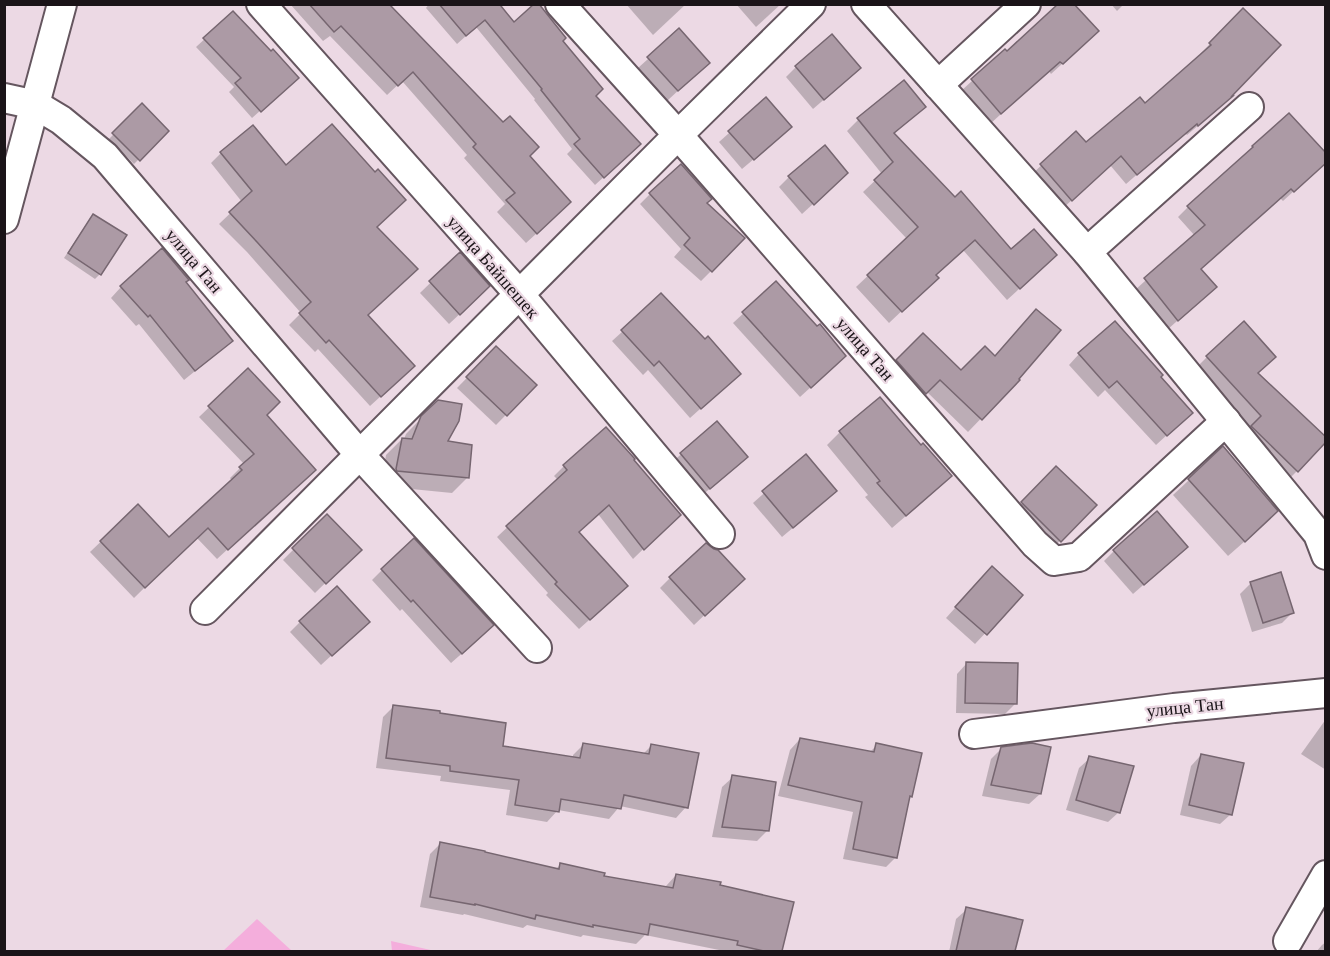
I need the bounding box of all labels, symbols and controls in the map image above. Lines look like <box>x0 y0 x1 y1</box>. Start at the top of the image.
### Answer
street label: улица Байшешек <box>443 212 543 323</box>
street label: улица Тан <box>162 225 227 297</box>
street label: улица Тан <box>832 313 898 385</box>
street label: улица Тан <box>1146 693 1225 721</box>

